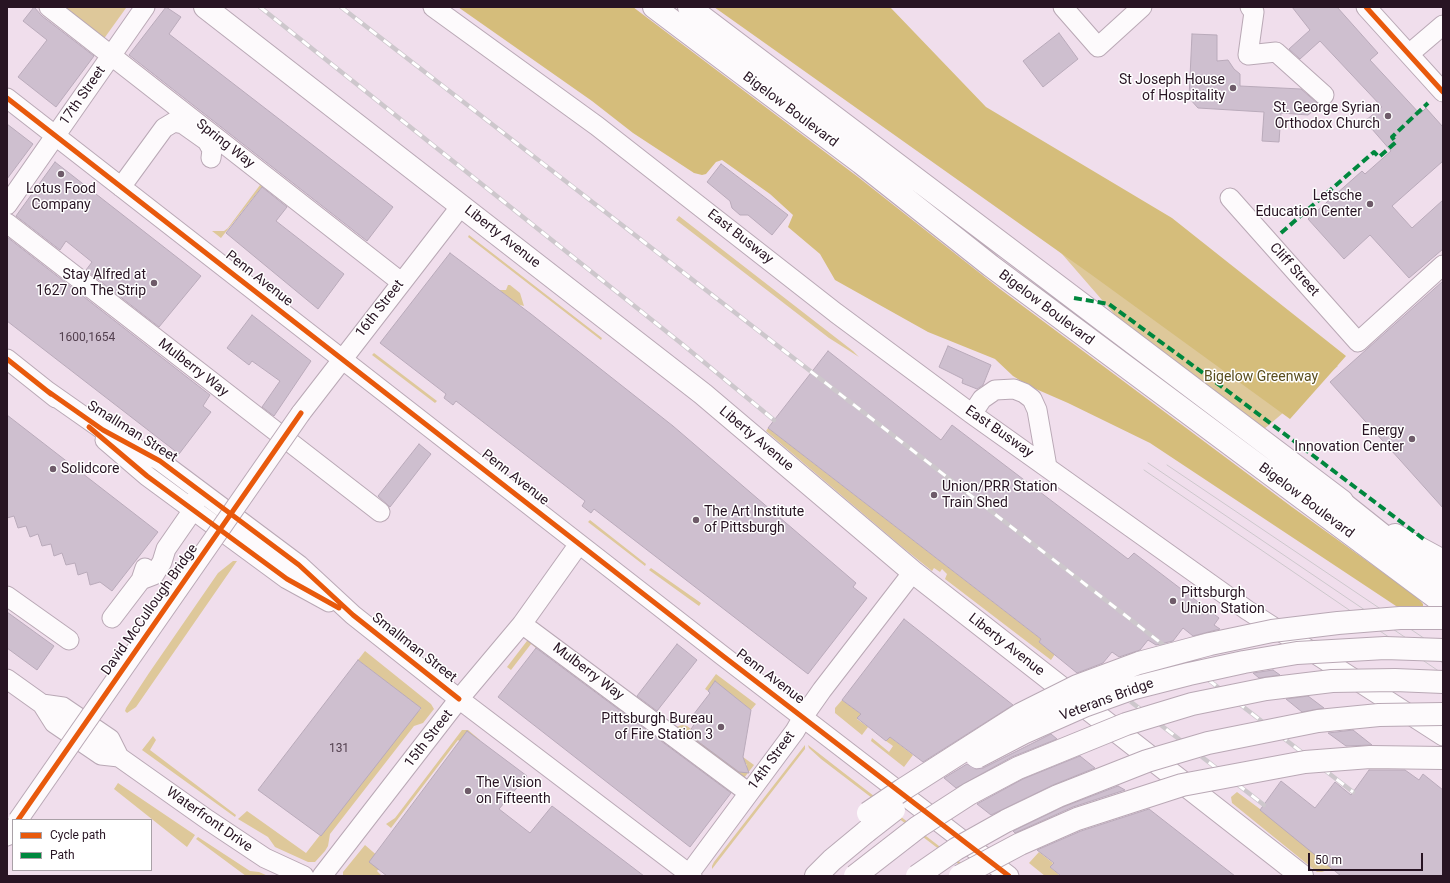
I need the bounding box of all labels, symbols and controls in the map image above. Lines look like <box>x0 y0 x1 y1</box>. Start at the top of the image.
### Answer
street label: 17th Street <box>56 63 110 129</box>
street label: Bigelow Boulevard <box>739 69 841 151</box>
place label: St Joseph House of Hospitality <box>1119 72 1225 104</box>
marker: St Joseph House of Hospitality <box>1228 83 1238 93</box>
place label: St. George Syrian Orthodox Church <box>1273 100 1380 132</box>
marker: St. George Syrian Orthodox Church <box>1383 111 1393 121</box>
street label: Spring Way <box>192 116 258 172</box>
marker: Lotus Food Company <box>56 169 66 179</box>
place label: Lotus Food Company <box>26 181 96 214</box>
place label: Letsche Education Center <box>1255 188 1362 220</box>
marker: Letsche Education Center <box>1365 199 1375 209</box>
street label: Liberty Avenue <box>461 202 543 272</box>
street label: East Busway <box>704 206 776 268</box>
street label: Cliff Street <box>1266 240 1322 300</box>
street label: Penn Avenue <box>222 247 296 311</box>
place label: Stay Alfred at 1627 on The Strip <box>36 267 146 300</box>
street label: Bigelow Boulevard <box>995 267 1097 349</box>
street label: 16th Street <box>352 277 408 341</box>
marker: Stay Alfred at 1627 on The Strip <box>149 278 159 288</box>
house number: 1600,1654 <box>59 331 115 345</box>
street label: Mulberry Way <box>154 335 232 401</box>
park label: Bigelow Greenway <box>1204 369 1318 385</box>
street label: Smallman Street <box>84 398 180 466</box>
street label: East Busway <box>962 402 1036 462</box>
street label: Liberty Avenue <box>715 403 797 475</box>
place label: Energy Innovation Center <box>1294 423 1404 456</box>
marker: Energy Innovation Center <box>1407 434 1417 444</box>
street label: Penn Avenue <box>478 446 552 510</box>
street label: Bigelow Boulevard <box>1255 460 1357 542</box>
place label: Solidcore <box>61 461 119 477</box>
marker: Solidcore <box>48 464 58 474</box>
place label: Union/PRR Station Train Shed <box>942 479 1057 512</box>
marker: Union/PRR Station Train Shed <box>929 490 939 500</box>
place label: The Art Institute of Pittsburgh <box>704 504 804 536</box>
marker: The Art Institute of Pittsburgh <box>691 515 701 525</box>
street label: David McCullough Bridge <box>98 541 202 679</box>
place label: Pittsburgh Union Station <box>1181 585 1265 618</box>
marker: Pittsburgh Union Station <box>1168 596 1178 606</box>
street label: Smallman Street <box>368 610 460 686</box>
street label: Liberty Avenue <box>965 610 1047 680</box>
street label: Mulberry Way <box>549 640 627 704</box>
street label: Penn Avenue <box>733 646 807 708</box>
street label: Veterans Bridge <box>1058 675 1156 725</box>
street label: 15th Street <box>401 707 457 771</box>
place label: Pittsburgh Bureau of Fire Station 3 <box>601 711 713 744</box>
marker: Pittsburgh Bureau of Fire Station 3 <box>716 722 726 732</box>
street label: 14th Street <box>745 728 799 794</box>
house number: 131 <box>329 742 349 756</box>
place label: The Vision on Fifteenth <box>476 775 551 808</box>
street label: Waterfront Drive <box>163 784 255 856</box>
marker: The Vision on Fifteenth <box>463 786 473 796</box>
legend <box>12 819 152 871</box>
text: Cycle path <box>50 828 106 842</box>
scale bar <box>1310 845 1425 871</box>
text: Path <box>50 848 75 862</box>
text: 50 m <box>1315 853 1342 867</box>

